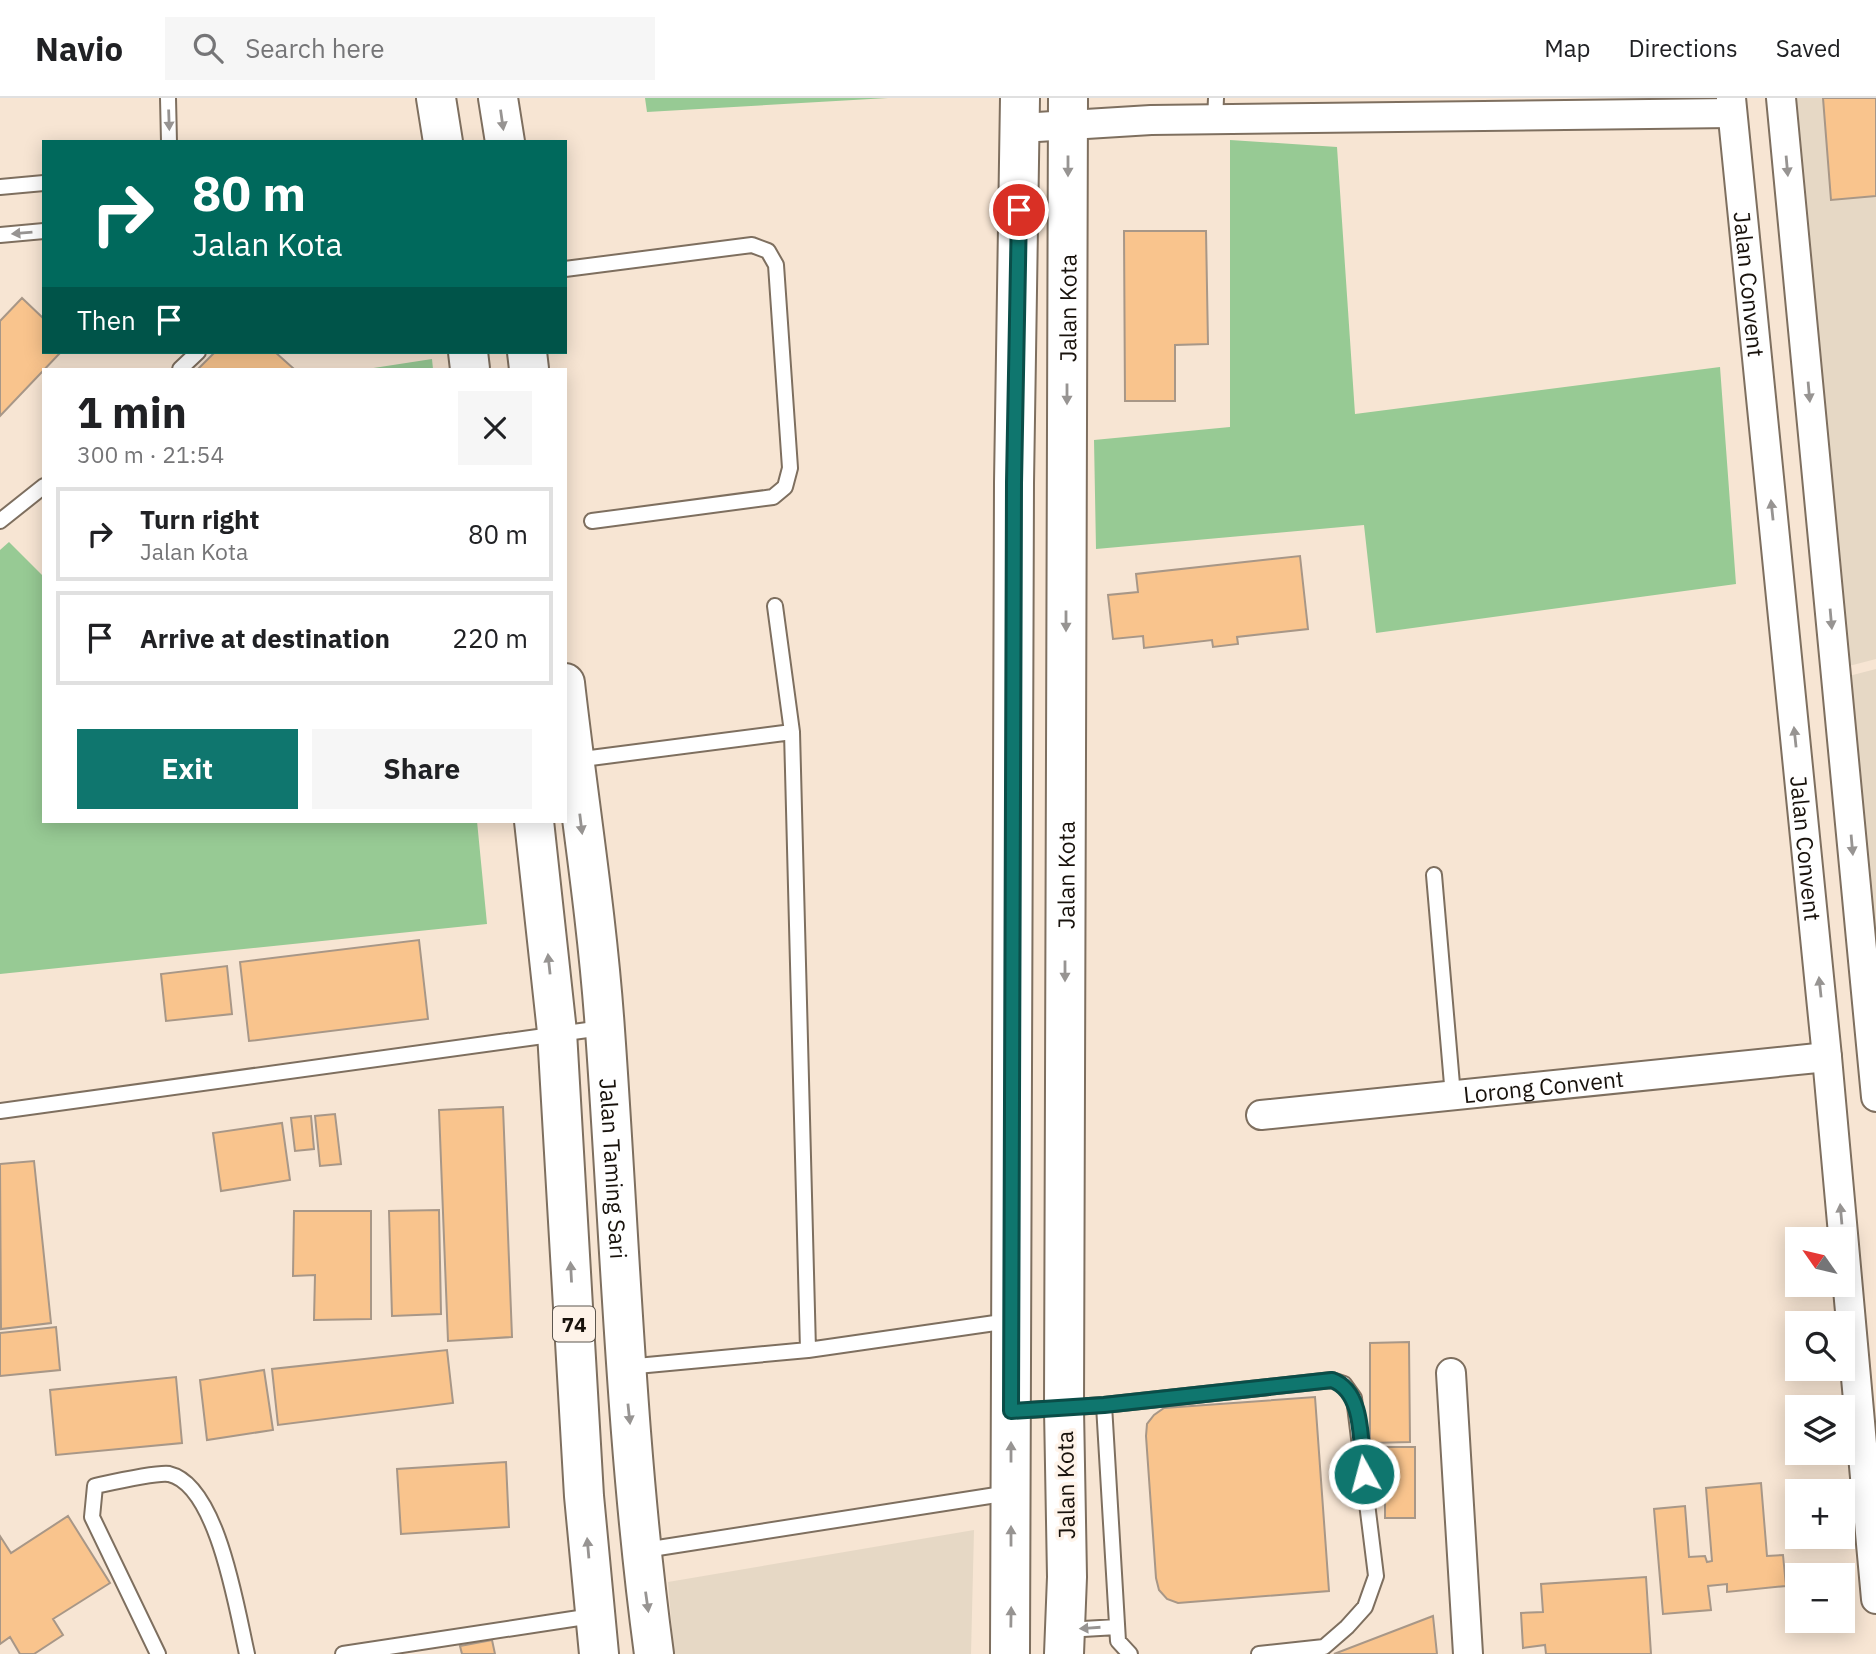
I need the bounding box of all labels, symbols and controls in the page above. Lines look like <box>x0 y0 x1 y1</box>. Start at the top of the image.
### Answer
search box <box>165 17 655 80</box>
text: Navio <box>35 27 123 70</box>
icon: search <box>189 29 227 67</box>
text: Search here <box>245 31 385 65</box>
text: Map <box>1544 32 1590 64</box>
text: Directions <box>1628 32 1738 64</box>
text: Saved <box>1776 32 1841 64</box>
one-way arrow <box>163 109 174 131</box>
one-way arrow <box>496 109 507 131</box>
one-way arrow <box>1062 155 1074 177</box>
one-way arrow <box>1782 155 1793 177</box>
text: 80 m <box>192 161 306 224</box>
icon: right <box>77 168 168 259</box>
pin <box>989 180 1049 240</box>
icon: arrive <box>1000 191 1038 229</box>
street label: Jalan Convent <box>1727 210 1772 358</box>
text: Jalan Kota <box>192 223 343 265</box>
one-way arrow <box>11 228 33 239</box>
street label: Jalan Kota <box>1052 254 1083 362</box>
icon: arrive <box>150 301 188 339</box>
text: Then <box>77 303 136 337</box>
one-way arrow <box>1804 382 1815 404</box>
one-way arrow <box>1061 383 1073 405</box>
text: 1 min <box>77 385 187 440</box>
button: close <box>458 391 532 465</box>
text: 300 m · 21:54 <box>77 439 224 469</box>
one-way arrow <box>1766 499 1777 521</box>
text: Turn right <box>140 502 259 536</box>
icon: right <box>81 515 119 553</box>
text: 80 m <box>468 517 528 551</box>
text: Jalan Kota <box>140 536 248 566</box>
one-way arrow <box>1825 608 1836 630</box>
one-way arrow <box>1060 610 1072 632</box>
icon: arrive <box>81 619 119 657</box>
text: Arrive at destination <box>140 621 390 655</box>
text: 220 m <box>452 621 528 655</box>
one-way arrow <box>1789 725 1800 747</box>
button: Exit <box>77 729 298 809</box>
button: Share <box>312 729 532 809</box>
street label: Jalan Convent <box>1784 774 1828 922</box>
one-way arrow <box>576 813 587 835</box>
street label: Jalan Kota <box>1050 821 1081 929</box>
one-way arrow <box>1847 835 1858 857</box>
one-way arrow <box>544 953 555 975</box>
one-way arrow <box>1059 960 1071 982</box>
one-way arrow <box>1814 976 1825 998</box>
street label: Lorong Convent <box>1462 1063 1625 1109</box>
street label: Jalan Taming Sari <box>593 1077 634 1260</box>
one-way arrow <box>1835 1203 1846 1225</box>
north arrow <box>1785 1227 1855 1297</box>
map controls <box>1785 1227 1855 1633</box>
one-way arrow <box>565 1261 576 1283</box>
road number: 74 <box>553 1306 595 1342</box>
button: search <box>1785 1311 1855 1381</box>
button: layers <box>1785 1395 1855 1465</box>
one-way arrow <box>624 1403 635 1425</box>
street label: Jalan Kota <box>1049 1431 1081 1539</box>
position arrow <box>1327 1437 1401 1511</box>
one-way arrow <box>1005 1440 1017 1462</box>
button: + <box>1785 1479 1855 1549</box>
one-way arrow <box>1005 1525 1017 1547</box>
one-way arrow <box>582 1537 593 1559</box>
button: − <box>1785 1563 1855 1633</box>
one-way arrow <box>641 1591 652 1613</box>
one-way arrow <box>1005 1605 1016 1627</box>
one-way arrow <box>1079 1623 1101 1634</box>

